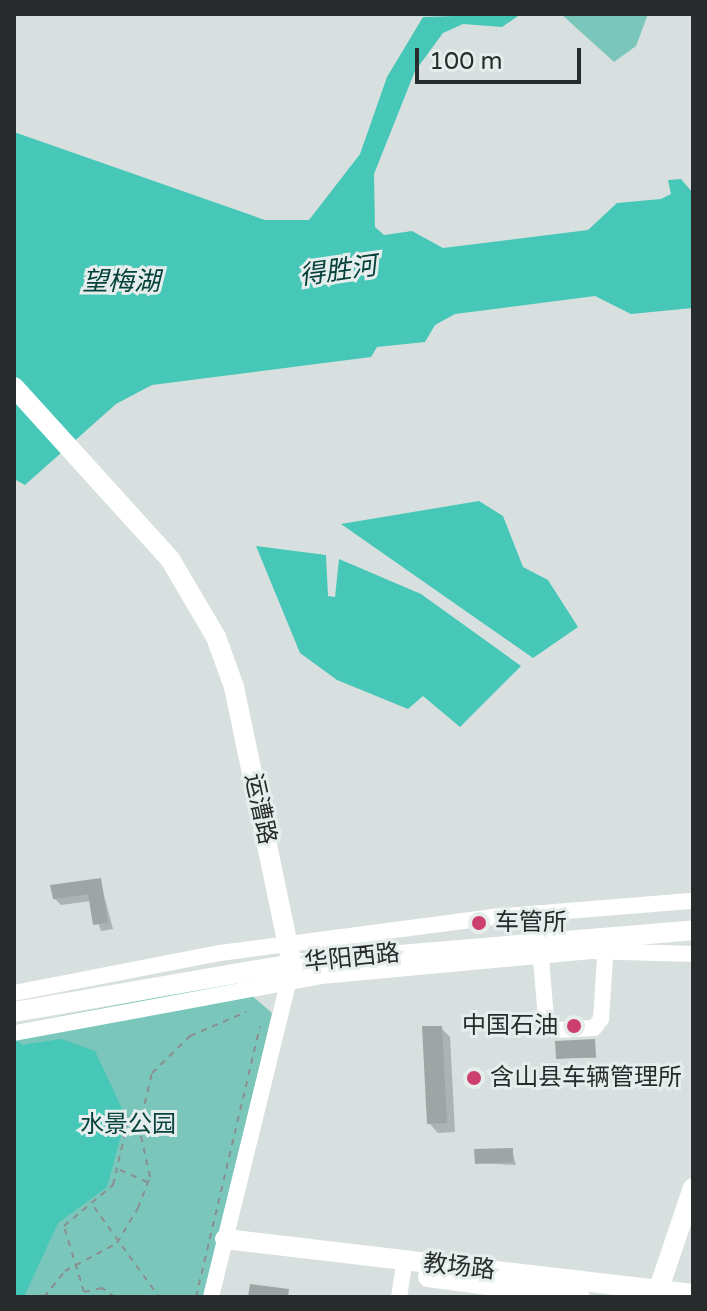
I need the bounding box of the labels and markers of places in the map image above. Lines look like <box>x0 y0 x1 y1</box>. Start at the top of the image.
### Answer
place label: 车管所 <box>495 909 567 937</box>
marker: 车管所 <box>470 914 488 932</box>
place label: 中国石油 <box>462 1012 558 1040</box>
marker: 中国石油 <box>565 1017 583 1035</box>
place label: 含山县车辆管理所 <box>490 1064 682 1092</box>
marker: 含山县车辆管理所 <box>465 1069 483 1087</box>

